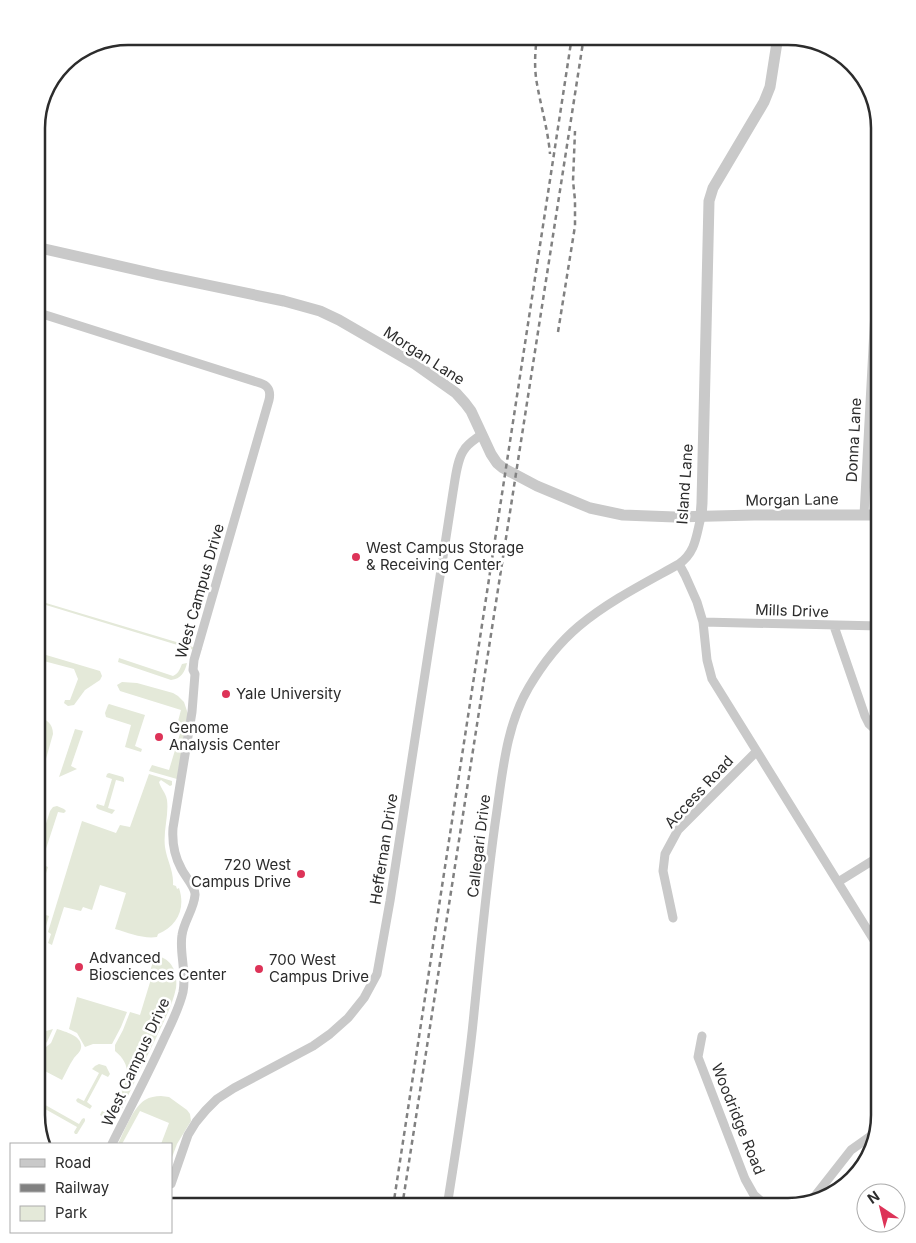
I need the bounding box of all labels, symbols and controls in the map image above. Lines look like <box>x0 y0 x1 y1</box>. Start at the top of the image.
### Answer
street label: Morgan Lane <box>380 322 469 389</box>
street label: Donna Lane <box>842 397 865 483</box>
street label: Island Lane <box>672 443 697 525</box>
street label: Morgan Lane <box>745 489 839 510</box>
street label: West Campus Drive <box>171 521 228 661</box>
place label: West Campus Storage & Receiving Center <box>366 538 524 574</box>
marker: West Campus Storage & Receiving Center <box>350 551 362 563</box>
street label: Mills Drive <box>755 600 829 621</box>
place label: Yale University <box>236 684 342 703</box>
marker: Yale University <box>220 688 232 700</box>
place label: Genome Analysis Center <box>169 718 281 754</box>
marker: Genome Analysis Center <box>153 731 165 743</box>
street label: Access Road <box>660 751 737 832</box>
street label: Heffernan Drive <box>365 792 402 906</box>
street label: Callegari Drive <box>463 793 494 899</box>
place label: 720 West Campus Drive <box>191 855 291 891</box>
marker: 720 West Campus Drive <box>295 868 307 880</box>
place label: Advanced Biosciences Center <box>89 948 227 984</box>
place label: 700 West Campus Drive <box>269 950 369 986</box>
marker: Advanced Biosciences Center <box>73 961 85 973</box>
marker: 700 West Campus Drive <box>253 963 265 975</box>
street label: West Campus Drive <box>97 994 174 1129</box>
street label: Woodridge Road <box>708 1060 769 1177</box>
legend <box>10 1143 172 1233</box>
text: Road <box>55 1153 91 1172</box>
text: Railway <box>55 1178 110 1197</box>
north arrow <box>856 1183 906 1233</box>
text: N <box>864 1187 883 1207</box>
text: Park <box>55 1203 88 1222</box>

